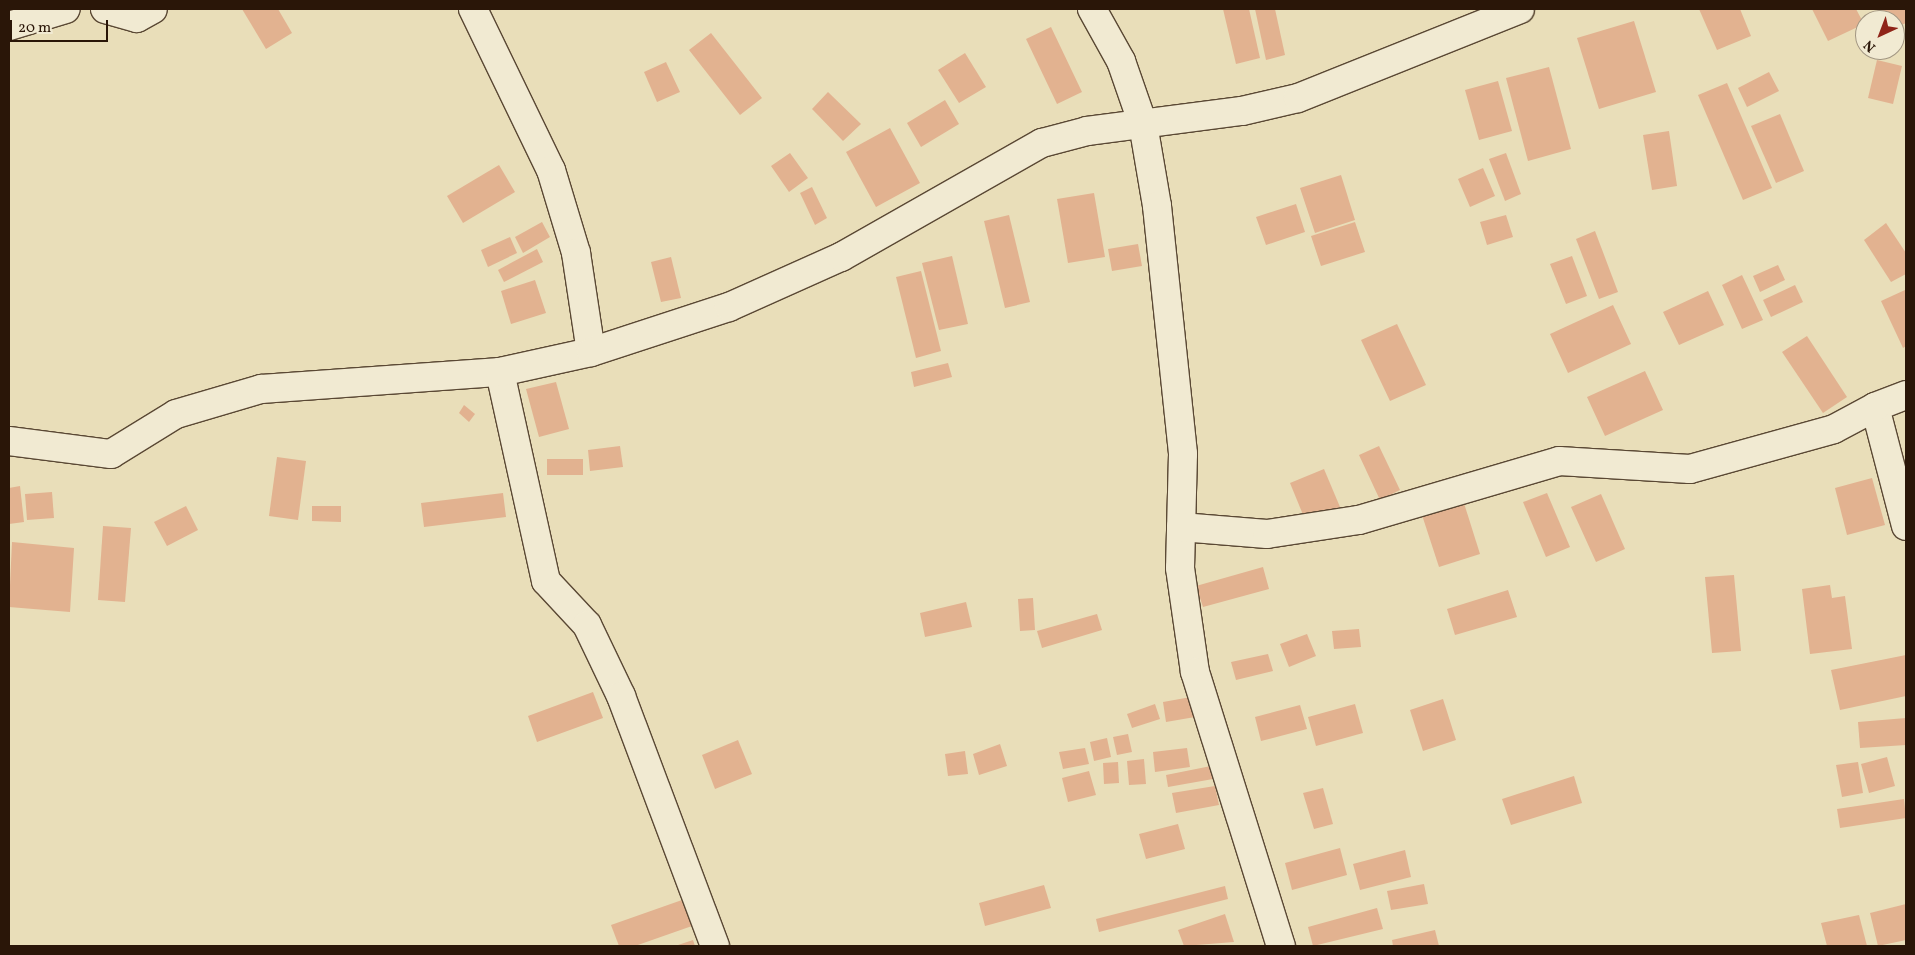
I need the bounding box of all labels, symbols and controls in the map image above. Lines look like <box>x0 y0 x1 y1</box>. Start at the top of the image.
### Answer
scale bar <box>12 10 110 42</box>
north arrow <box>1855 10 1905 60</box>
text: 20 m <box>18 18 51 39</box>
text: N <box>1860 35 1880 56</box>

